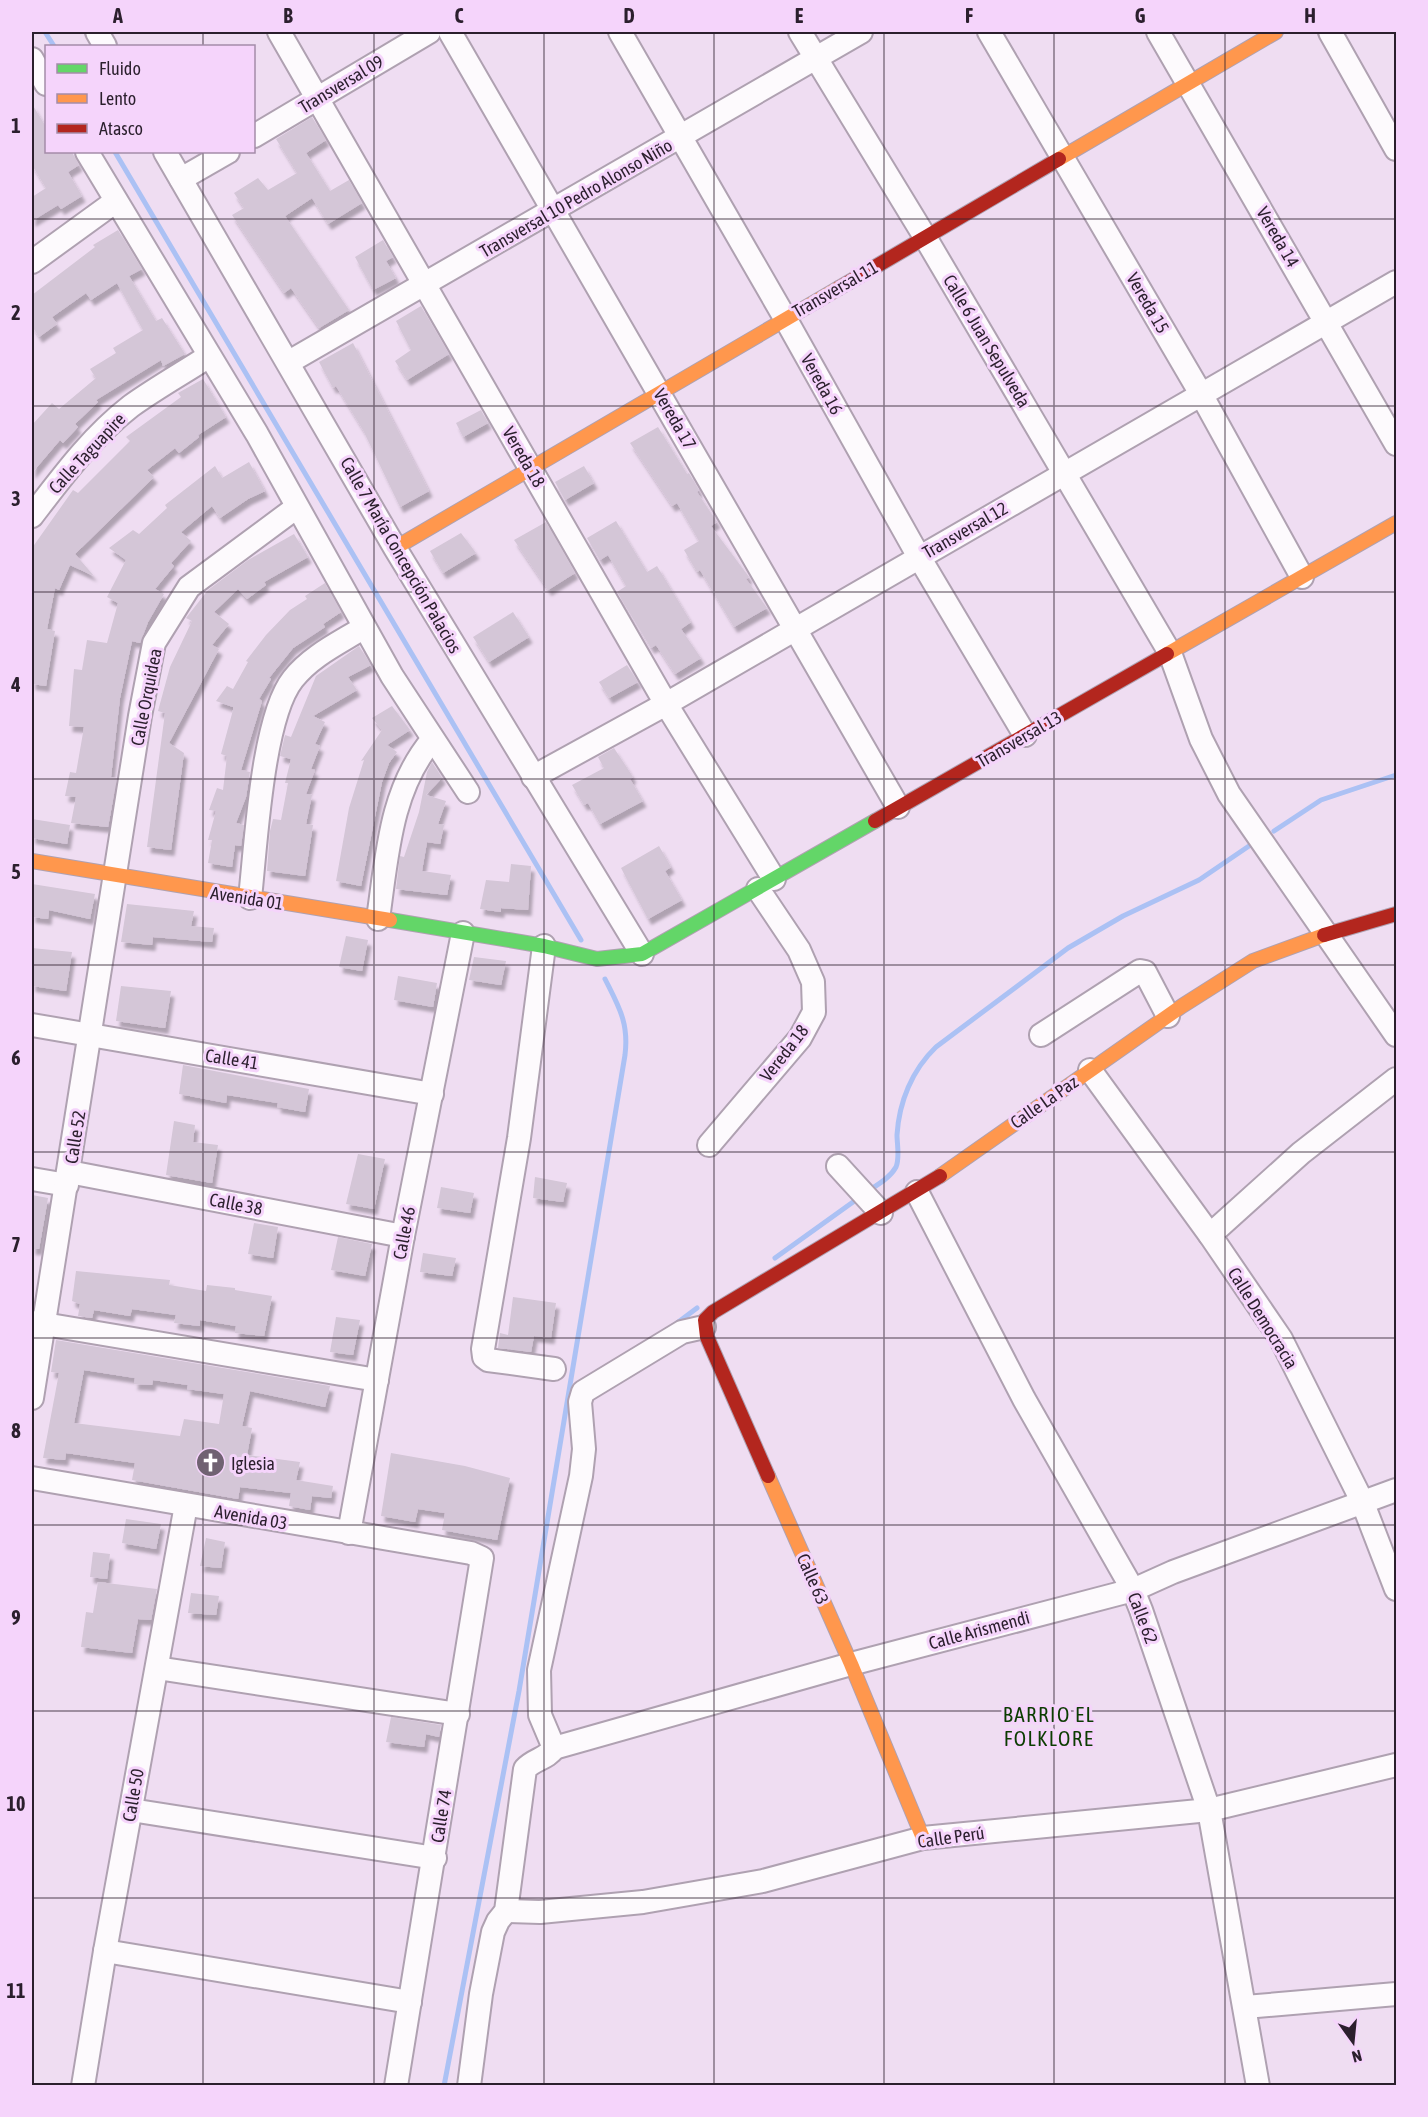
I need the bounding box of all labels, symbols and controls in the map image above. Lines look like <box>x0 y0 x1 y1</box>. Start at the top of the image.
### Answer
text: A <box>112 4 123 27</box>
text: B <box>283 4 293 27</box>
text: C <box>455 4 464 27</box>
text: D <box>623 4 635 27</box>
text: E <box>795 4 804 27</box>
text: F <box>965 4 973 27</box>
text: G <box>1135 4 1146 27</box>
text: H <box>1304 4 1316 27</box>
legend <box>45 45 255 153</box>
street label: Transversal 09 <box>295 51 387 117</box>
text: Fluido <box>99 58 141 79</box>
text: Lento <box>99 88 136 109</box>
text: 1 <box>11 114 21 137</box>
text: Atasco <box>99 118 143 139</box>
street label: Transversal 10 Pedro Alonso Niño <box>476 134 676 262</box>
street label: Vereda 14 <box>1252 203 1304 271</box>
street label: Transversal 11 <box>789 256 881 322</box>
street label: Vereda 15 <box>1122 269 1174 337</box>
street label: Calle 6 Juan Sepulveda <box>939 271 1035 411</box>
text: 2 <box>11 301 21 324</box>
street label: Vereda 16 <box>797 350 847 418</box>
street label: Vereda 17 <box>649 385 701 453</box>
street label: Calle Taguapire <box>44 408 130 498</box>
street label: Vereda 18 <box>498 423 550 491</box>
street label: Calle 7 María Concepción Palacios <box>336 453 466 657</box>
text: 3 <box>11 487 21 510</box>
street label: Transversal 12 <box>919 497 1011 563</box>
street label: Calle Orquidea <box>126 647 166 747</box>
text: 4 <box>10 673 21 696</box>
street label: Transversal 13 <box>973 706 1065 772</box>
text: 5 <box>11 860 21 883</box>
street label: Avenida 01 <box>209 882 285 914</box>
street label: Vereda 18 <box>755 1020 813 1086</box>
street label: Calle 41 <box>204 1044 260 1074</box>
text: 6 <box>11 1046 21 1069</box>
street label: Calle La Paz <box>1006 1071 1082 1133</box>
street label: Calle 52 <box>60 1109 90 1165</box>
street label: Calle 38 <box>208 1189 264 1219</box>
street label: Calle 46 <box>389 1205 419 1261</box>
text: 7 <box>11 1233 21 1256</box>
street label: Calle Democracia <box>1224 1264 1302 1372</box>
text: 8 <box>11 1419 21 1442</box>
church icon: Iglesia <box>194 1447 226 1479</box>
place label: Iglesia <box>231 1453 275 1474</box>
street label: Avenida 03 <box>213 1500 289 1534</box>
street label: Calle 63 <box>793 1550 833 1608</box>
street label: Calle 62 <box>1124 1589 1162 1647</box>
text: 9 <box>11 1606 21 1629</box>
street label: Calle Arismendi <box>926 1606 1032 1654</box>
district label: BARRIO EL FOLKLORE <box>1003 1702 1095 1750</box>
street label: Calle 50 <box>118 1767 148 1823</box>
street label: Calle 74 <box>426 1788 456 1844</box>
text: 10 <box>7 1792 25 1815</box>
street label: Calle Perú <box>916 1822 986 1852</box>
text: 11 <box>7 1979 25 2002</box>
north arrow <box>1323 2012 1383 2072</box>
text: N <box>1350 2047 1364 2066</box>

